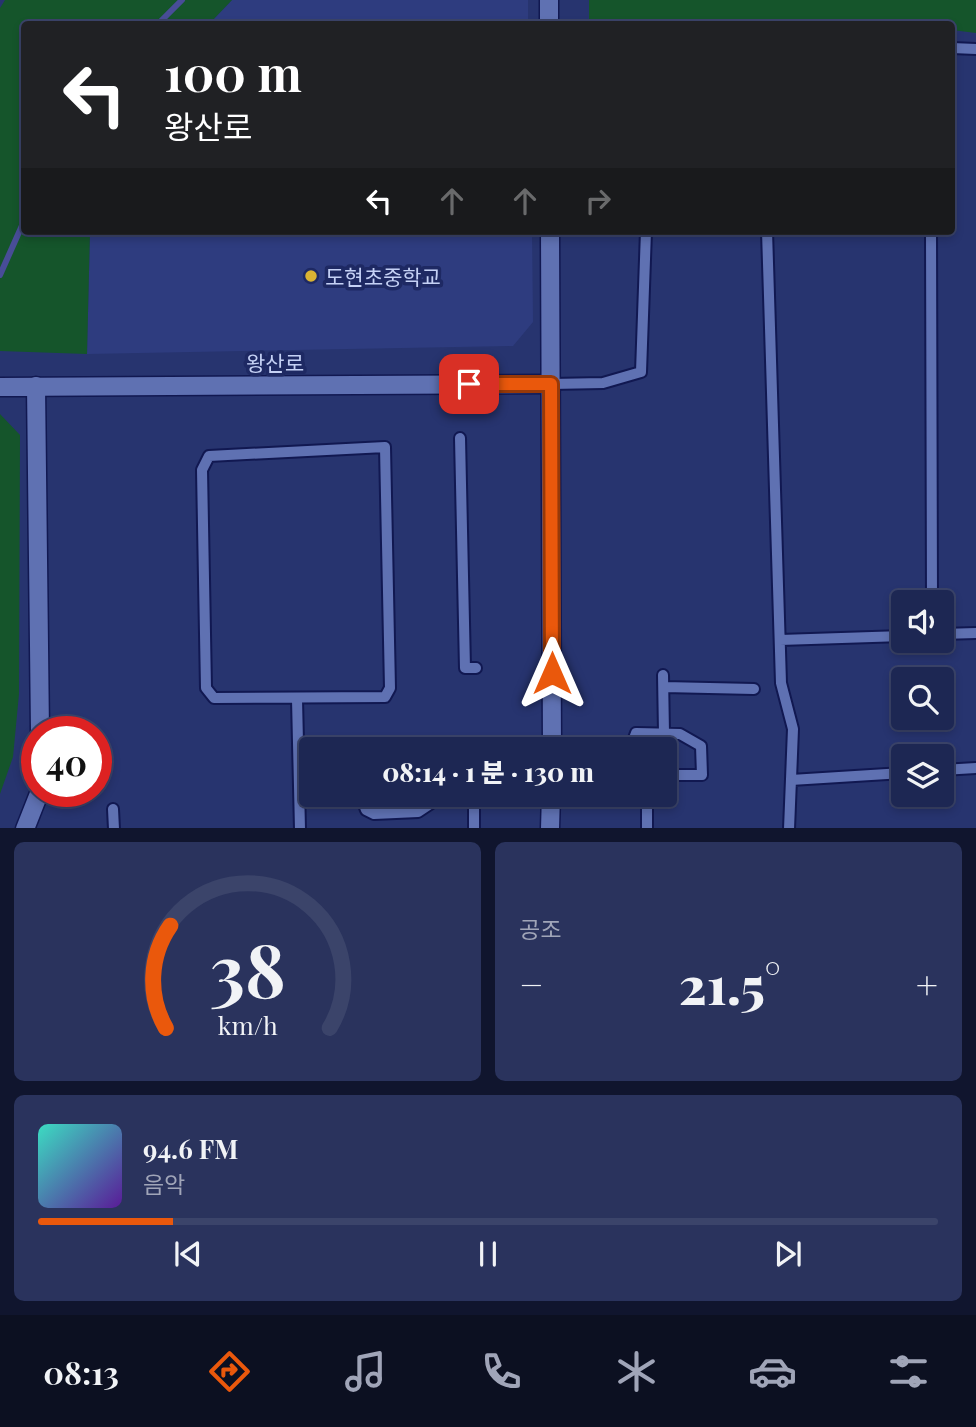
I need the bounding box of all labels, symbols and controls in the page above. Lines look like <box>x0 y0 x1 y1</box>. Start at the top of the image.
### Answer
text: 100 m <box>164 39 302 104</box>
icon: left <box>49 49 140 140</box>
text: 왕산로 <box>164 104 252 147</box>
icon: left <box>360 182 398 220</box>
icon: ahead <box>433 182 471 220</box>
icon: ahead <box>506 182 544 220</box>
icon: right <box>579 182 617 220</box>
place label: 도현초중학교 <box>325 262 441 290</box>
marker: 도현초중학교 <box>303 268 319 284</box>
street label: 왕산로 <box>246 348 304 376</box>
pin <box>439 354 499 414</box>
icon: arrive <box>450 365 488 403</box>
map controls <box>891 590 954 807</box>
button: sound <box>891 590 954 653</box>
position arrow <box>515 636 589 710</box>
button: search <box>891 667 954 730</box>
speed limit sign: 40 <box>21 716 112 807</box>
button: layers <box>891 744 954 807</box>
text: 08:14 · 1 분 · 130 m <box>382 754 594 789</box>
text: 공조 <box>519 913 561 944</box>
text: 38 <box>209 919 286 1016</box>
text: 21.5° <box>679 949 781 1018</box>
text: − <box>519 958 544 1009</box>
text: + <box>916 958 938 1009</box>
text: km/h <box>218 1007 278 1040</box>
text: 94.6 FM <box>143 1131 238 1166</box>
text: 음악 <box>143 1168 185 1199</box>
icon: previous <box>169 1235 207 1273</box>
icon: pause <box>469 1235 507 1273</box>
icon: next <box>769 1235 807 1273</box>
icon: directions <box>205 1347 254 1396</box>
icon: music <box>341 1347 390 1396</box>
icon: phone <box>477 1347 526 1396</box>
icon: climate <box>612 1347 661 1396</box>
icon: car <box>748 1347 797 1396</box>
icon: filters <box>884 1347 933 1396</box>
text: 08:13 <box>43 1350 119 1393</box>

